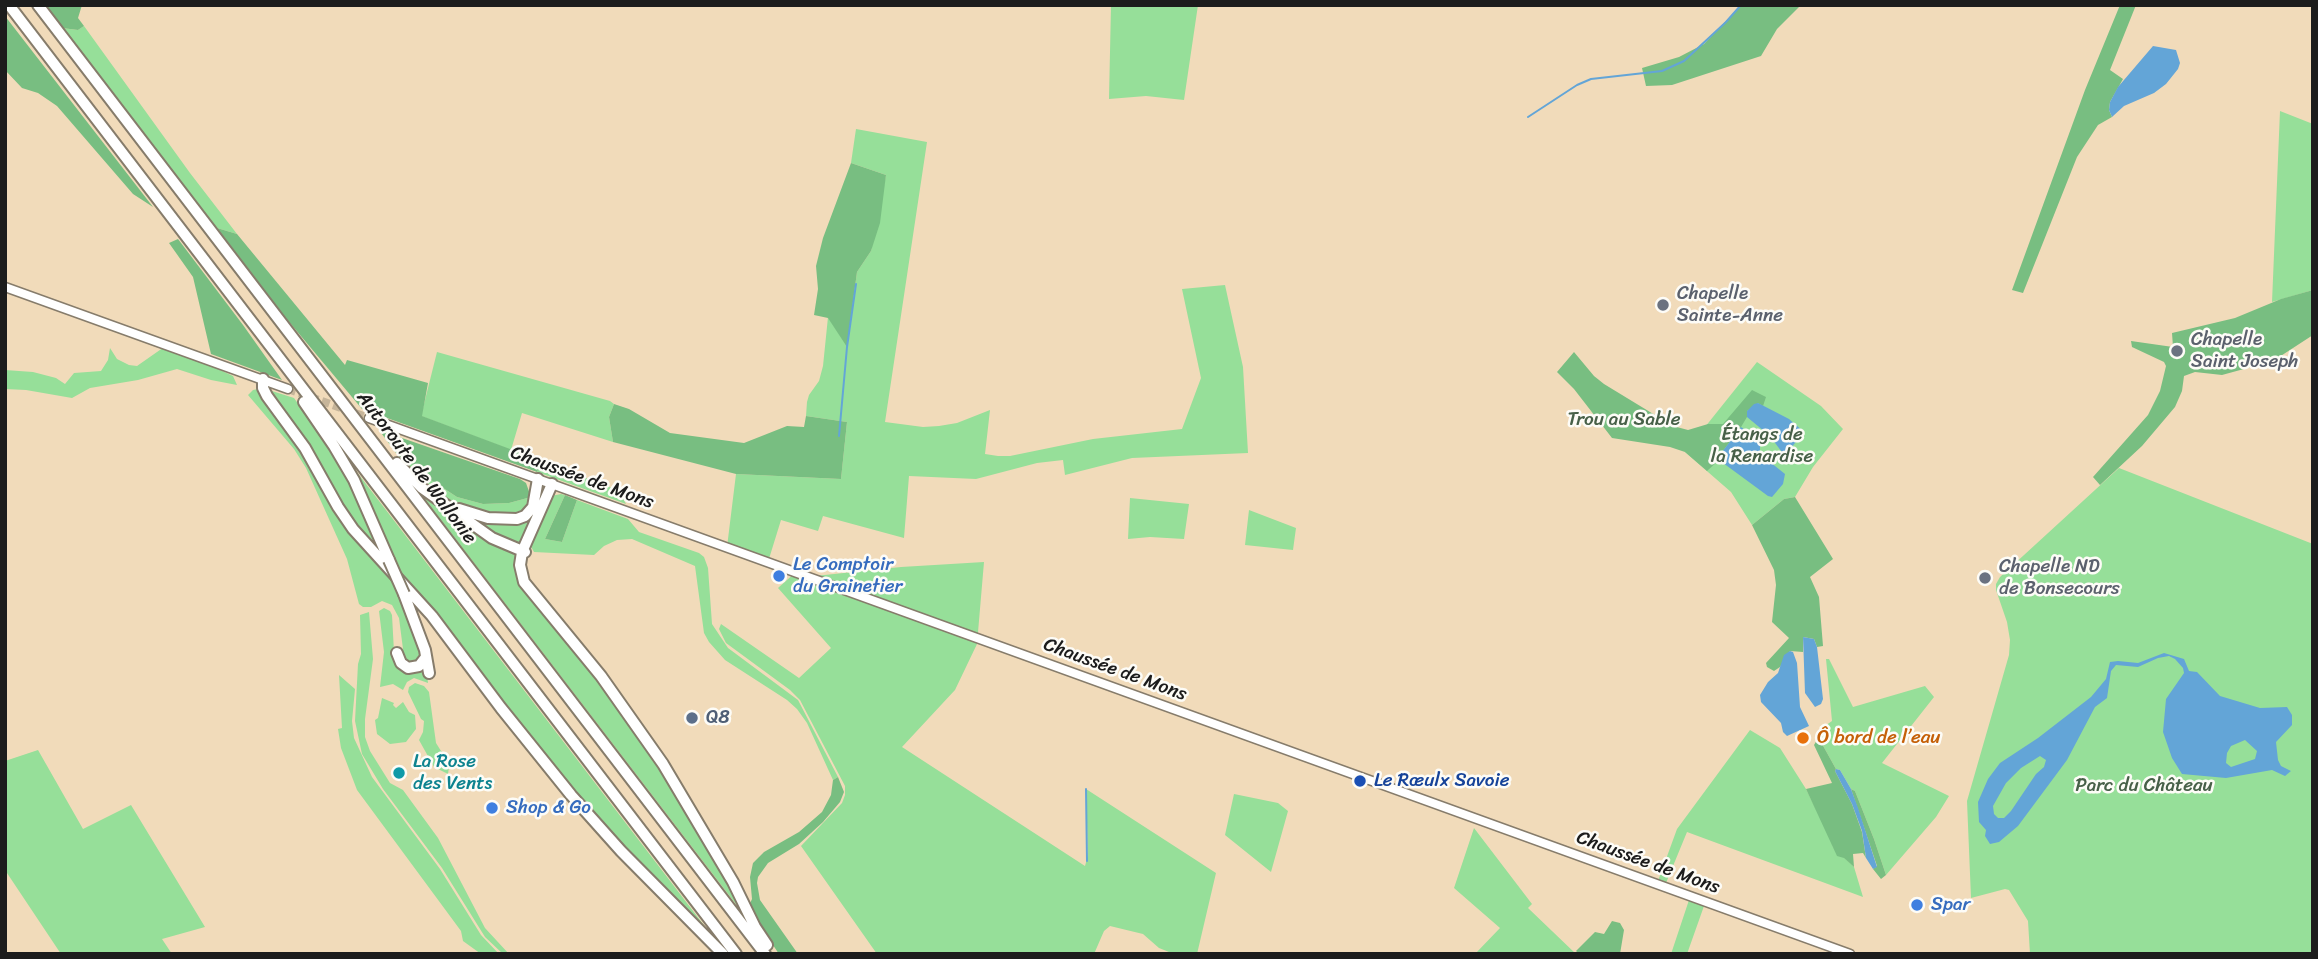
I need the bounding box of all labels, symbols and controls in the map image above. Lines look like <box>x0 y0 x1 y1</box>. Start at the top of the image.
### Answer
place label: Chapelle Sainte-Anne <box>1677 283 1783 327</box>
marker: Chapelle Sainte-Anne <box>1655 297 1671 313</box>
place label: Chapelle Saint Joseph <box>2191 329 2298 373</box>
marker: Chapelle Saint Joseph <box>2169 343 2185 359</box>
street label: Autoroute de Wallonie <box>351 387 481 549</box>
park label: Trou au Sable <box>1567 409 1681 431</box>
park label: Étangs de la Renardise <box>1711 424 1813 468</box>
street label: Chaussée de Mons <box>507 442 657 514</box>
place label: Le Comptoir du Grainetier <box>793 554 902 598</box>
place label: Chapelle ND de Bonsecours <box>1999 556 2120 600</box>
marker: Le Comptoir du Grainetier <box>771 568 787 584</box>
marker: Chapelle ND de Bonsecours <box>1977 570 1993 586</box>
street label: Chaussée de Mons <box>1040 634 1190 706</box>
place label: Q8 <box>706 707 730 729</box>
marker: Q8 <box>684 710 700 726</box>
place label: Ô bord de l’eau <box>1817 727 1941 749</box>
marker: Ô bord de l’eau <box>1795 730 1811 746</box>
place label: La Rose des Vents <box>413 751 492 795</box>
marker: La Rose des Vents <box>391 765 407 781</box>
place label: Le Rœulx Savoie <box>1374 770 1509 792</box>
marker: Le Rœulx Savoie <box>1352 773 1368 789</box>
park label: Parc du Château <box>2075 775 2213 797</box>
place label: Shop & Go <box>506 797 591 819</box>
marker: Shop & Go <box>484 800 500 816</box>
street label: Chaussée de Mons <box>1573 827 1723 899</box>
place label: Spar <box>1931 894 1970 916</box>
marker: Spar <box>1909 897 1925 913</box>

